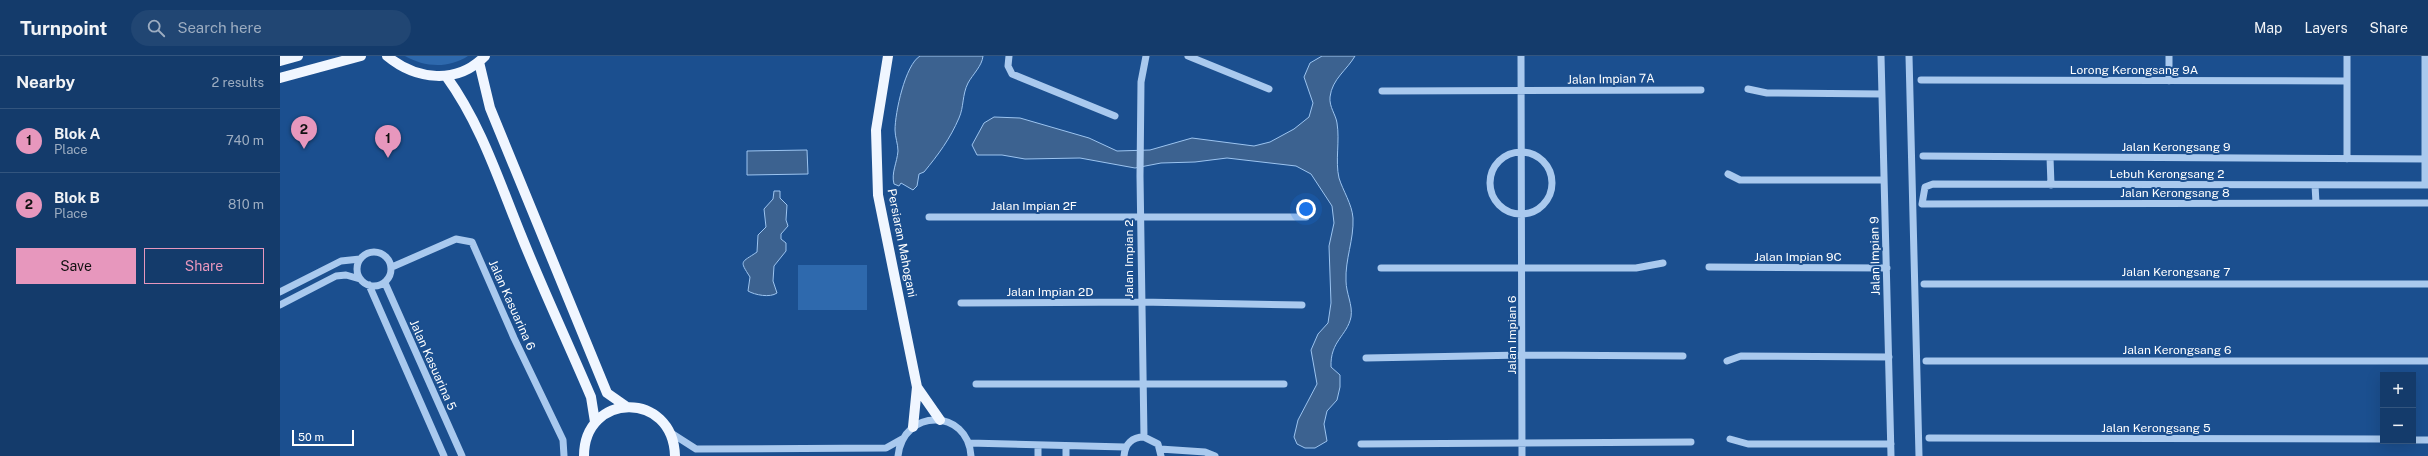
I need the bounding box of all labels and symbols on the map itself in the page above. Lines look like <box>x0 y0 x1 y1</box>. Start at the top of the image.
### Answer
street label: Lorong Kerongsang 9A <box>2070 63 2199 77</box>
street label: Jalan Impian 7A <box>1567 71 1655 87</box>
pin: 2 <box>291 116 317 149</box>
pin: 1 <box>375 125 401 158</box>
street label: Jalan Kerongsang 9 <box>2121 140 2231 154</box>
street label: Lebuh Kerongsang 2 <box>2110 167 2224 181</box>
street label: Jalan Kerongsang 8 <box>2120 186 2230 200</box>
street label: Persiaran Mahogani <box>885 188 919 299</box>
street label: Jalan Impian 2F <box>991 199 1077 213</box>
your location <box>1296 199 1316 219</box>
street label: Jalan Impian 9 <box>1867 216 1883 296</box>
street label: Jalan Impian 2 <box>1122 220 1136 298</box>
street label: Jalan Impian 9C <box>1754 250 1842 264</box>
street label: Jalan Kasuarina 6 <box>486 258 538 352</box>
street label: Jalan Kerongsang 7 <box>2122 265 2230 279</box>
street label: Jalan Impian 2D <box>1006 285 1094 299</box>
street label: Jalan Impian 6 <box>1505 295 1519 375</box>
street label: Jalan Kasuarina 5 <box>407 318 459 413</box>
street label: Jalan Kerongsang 6 <box>2122 343 2232 357</box>
street label: Jalan Kerongsang 5 <box>2101 421 2211 435</box>
scale bar <box>292 428 354 447</box>

